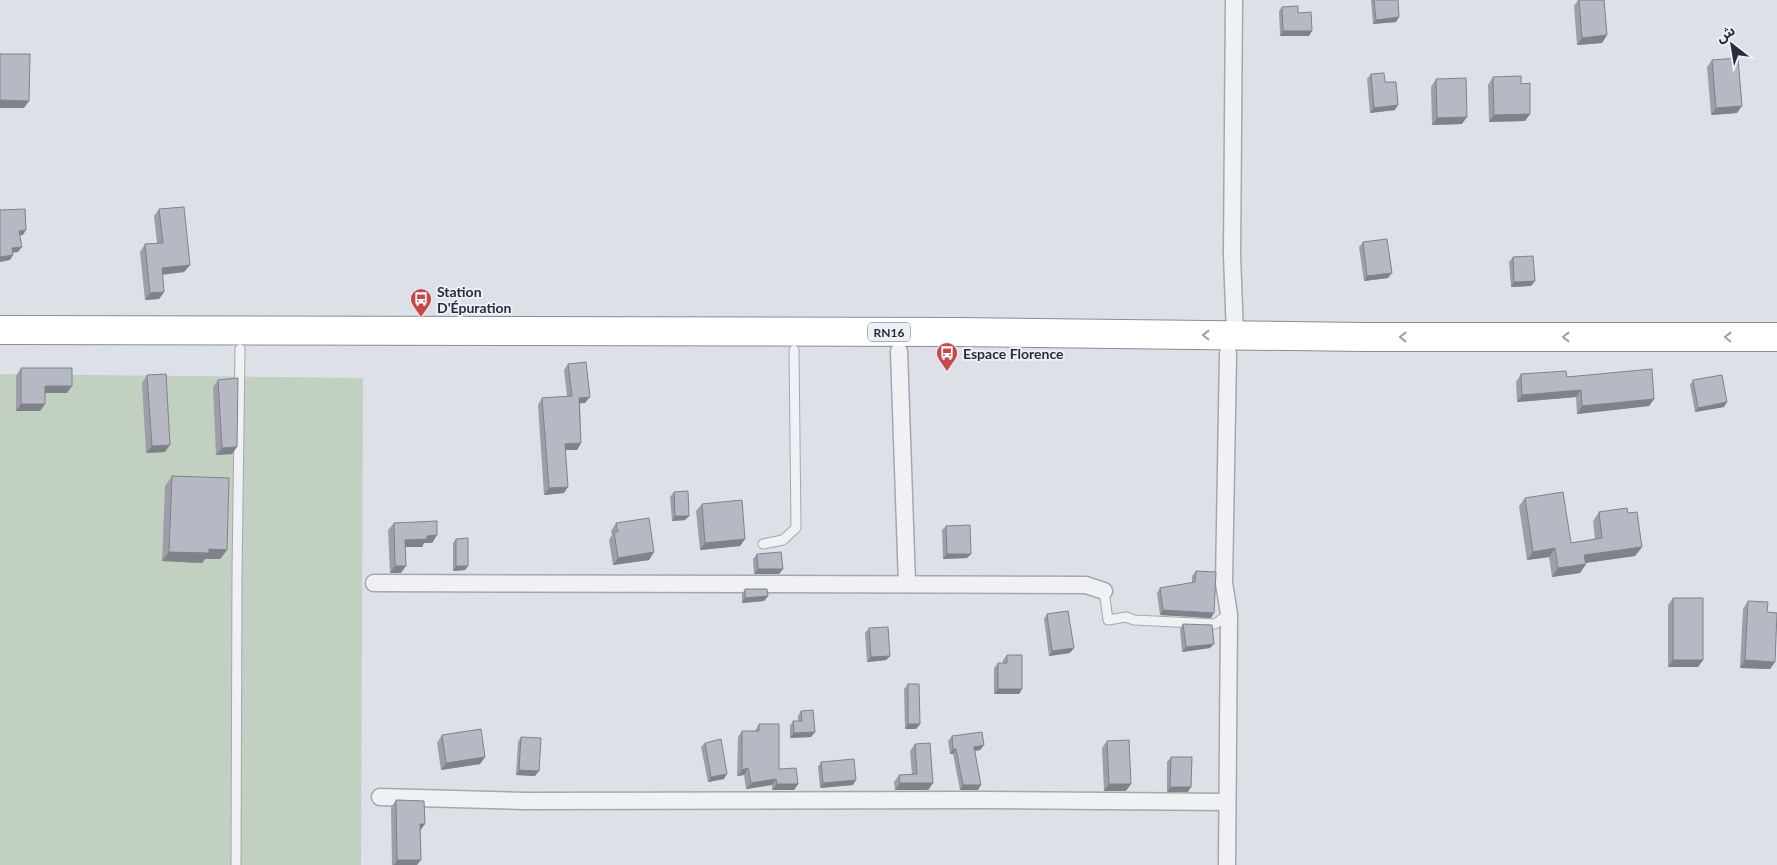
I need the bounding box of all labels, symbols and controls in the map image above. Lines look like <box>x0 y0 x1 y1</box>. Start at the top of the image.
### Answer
north arrow <box>1707 20 1757 70</box>
text: ش <box>1712 21 1738 46</box>
place label: Station D'Épuration <box>437 283 512 316</box>
bus stop icon: Station D'Épuration <box>409 287 433 318</box>
road number: RN16 <box>868 322 910 342</box>
one-way arrow <box>1202 330 1210 340</box>
one-way arrow <box>1399 332 1407 342</box>
one-way arrow <box>1562 332 1570 342</box>
one-way arrow <box>1724 332 1732 342</box>
bus stop icon: Espace Florence <box>935 341 959 372</box>
place label: Espace Florence <box>963 345 1064 362</box>

